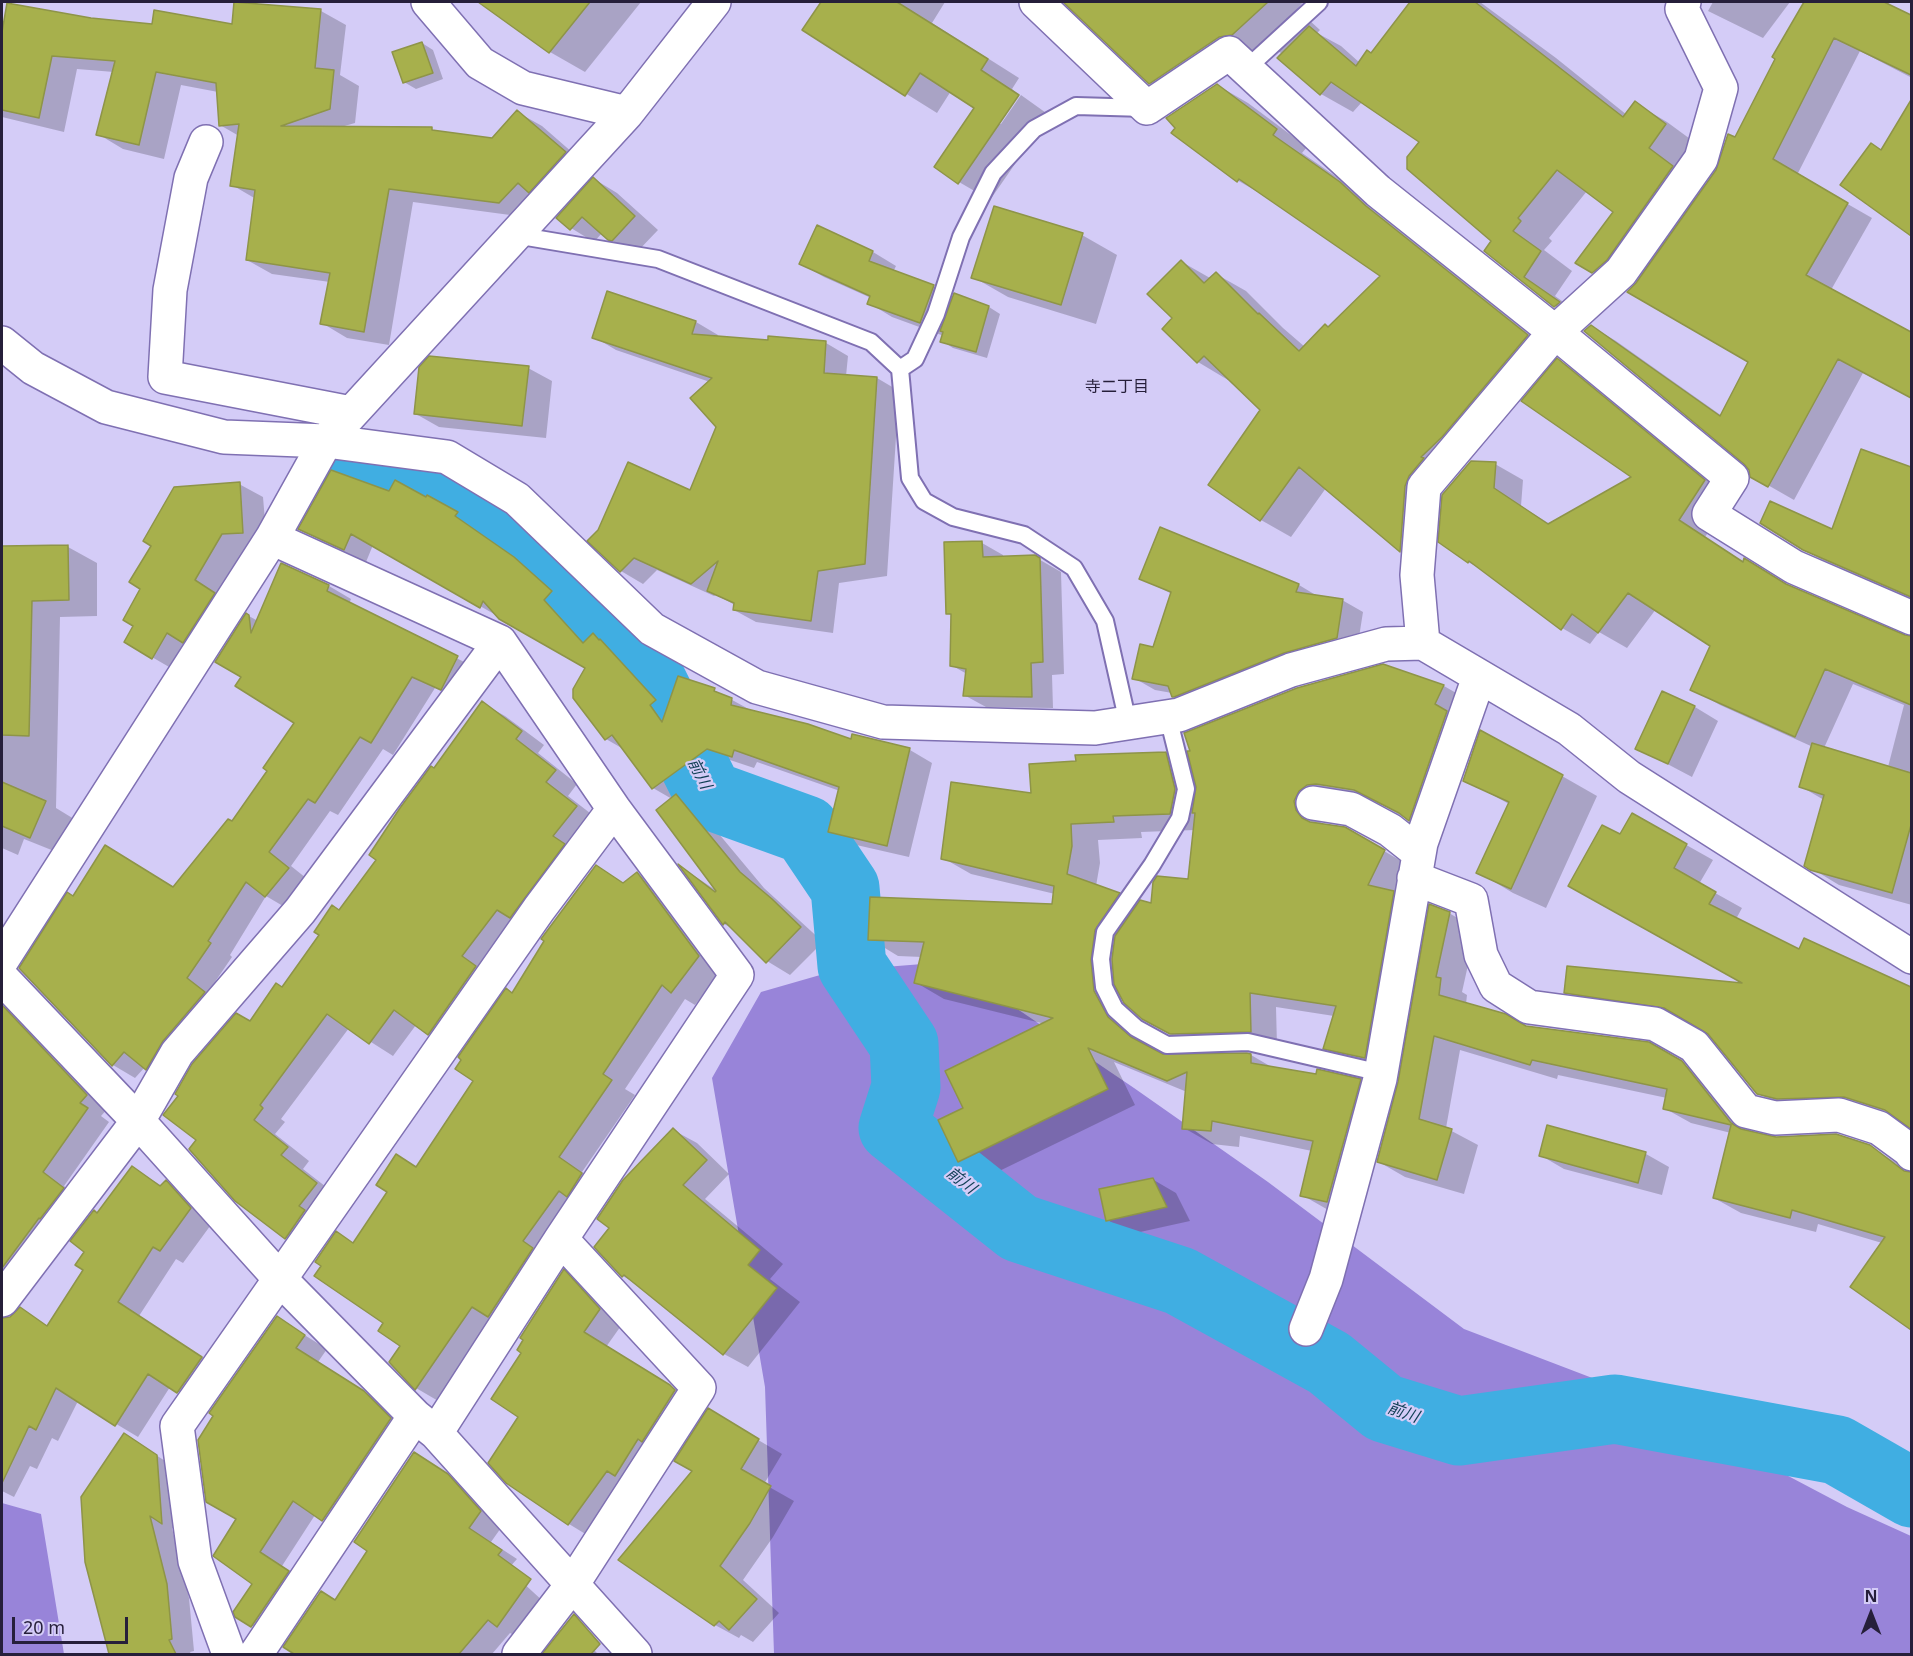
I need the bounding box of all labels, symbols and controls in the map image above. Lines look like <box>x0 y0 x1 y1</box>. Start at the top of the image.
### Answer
district label: 寺二丁目 <box>1085 377 1149 397</box>
water label: 前川 <box>683 755 715 793</box>
water label: 前川 <box>942 1164 980 1198</box>
water label: 前川 <box>1385 1399 1421 1427</box>
north arrow <box>1841 1584 1901 1644</box>
text: N <box>1864 1585 1878 1607</box>
scale bar <box>15 1605 130 1643</box>
text: 20 m <box>23 1615 65 1639</box>

